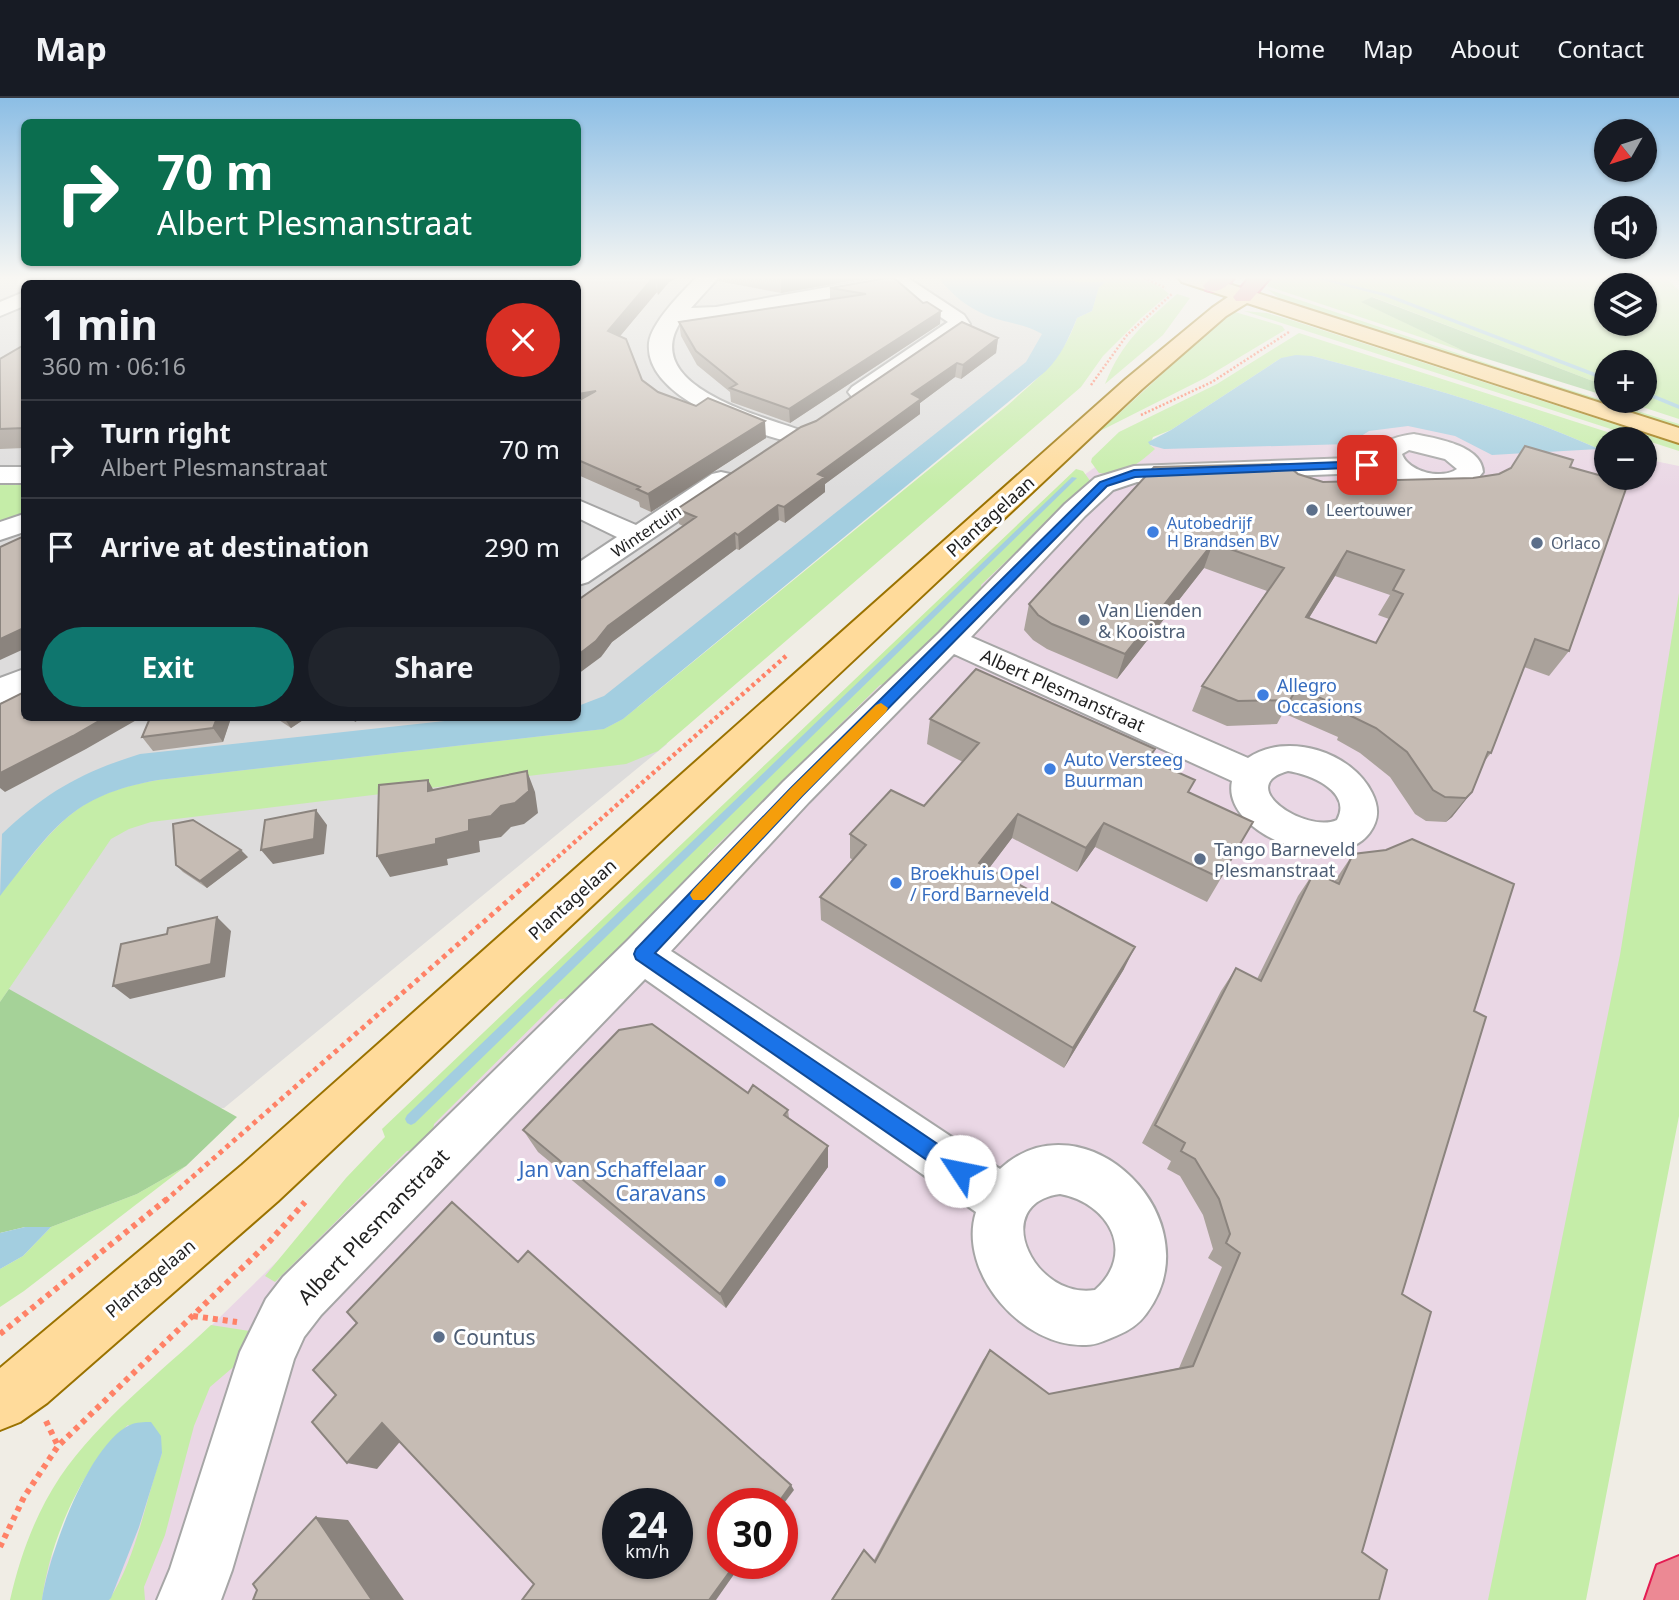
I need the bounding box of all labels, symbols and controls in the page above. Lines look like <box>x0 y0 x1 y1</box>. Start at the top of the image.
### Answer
text: Map <box>35 26 107 71</box>
text: Home <box>1257 32 1325 65</box>
text: Map <box>1363 32 1413 65</box>
text: About <box>1451 32 1519 65</box>
text: Contact <box>1557 32 1644 65</box>
north arrow <box>1594 119 1657 182</box>
map controls <box>1594 119 1657 490</box>
text: 70 m <box>157 138 274 204</box>
icon: right <box>42 147 133 238</box>
button: sound <box>1594 196 1657 259</box>
text: Albert Plesmanstraat <box>157 201 472 244</box>
button: layers <box>1594 273 1657 336</box>
text: 1 min <box>42 295 158 352</box>
button: close <box>486 303 560 377</box>
text: 360 m · 06:16 <box>42 350 186 382</box>
button: + <box>1594 350 1657 413</box>
text: Turn right <box>101 415 231 451</box>
button: − <box>1594 427 1657 490</box>
icon: right <box>42 430 80 468</box>
text: 70 m <box>499 431 560 467</box>
pin <box>1337 435 1397 495</box>
icon: arrive <box>1348 446 1386 484</box>
text: Albert Plesmanstraat <box>101 451 327 483</box>
street label: Plantagelaan <box>941 470 1039 562</box>
place label: Leertouwer <box>1326 499 1413 521</box>
street label: Wintertuin <box>607 500 685 562</box>
marker: Leertouwer <box>1304 502 1320 518</box>
place label: Autobedrijf H Brandsen BV <box>1167 512 1280 552</box>
marker: Autobedrijf H Brandsen BV <box>1145 524 1161 540</box>
icon: arrive <box>42 528 80 566</box>
text: Arrive at destination <box>101 529 370 565</box>
text: 290 m <box>484 529 560 565</box>
place label: Orlaco <box>1551 532 1601 554</box>
marker: Orlaco <box>1529 535 1545 551</box>
place label: Van Lienden & Kooistra <box>1098 598 1202 643</box>
marker: Van Lienden & Kooistra <box>1076 612 1092 628</box>
button: Exit <box>42 627 294 707</box>
button: Share <box>308 627 560 707</box>
street label: Albert Plesmanstraat <box>977 643 1149 737</box>
place label: Allegro Occasions <box>1277 673 1362 718</box>
marker: Allegro Occasions <box>1255 687 1271 703</box>
place label: Auto Versteeg Buurman <box>1064 747 1183 792</box>
marker: Auto Versteeg Buurman <box>1042 761 1058 777</box>
place label: Tango Barneveld Plesmanstraat <box>1214 837 1356 882</box>
marker: Tango Barneveld Plesmanstraat <box>1192 851 1208 867</box>
street label: Plantagelaan <box>523 853 621 945</box>
place label: Broekhuis Opel / Ford Barneveld <box>910 861 1050 906</box>
marker: Broekhuis Opel / Ford Barneveld <box>888 875 904 891</box>
position arrow <box>923 1134 997 1208</box>
street label: Albert Plesmanstraat <box>291 1142 455 1310</box>
place label: Jan van Schaffelaar Caravans <box>517 1155 706 1207</box>
marker: Jan van Schaffelaar Caravans <box>712 1173 728 1189</box>
street label: Plantagelaan <box>100 1233 200 1323</box>
place label: Countus <box>453 1323 536 1351</box>
marker: Countus <box>431 1329 447 1345</box>
speed limit sign: 30 <box>707 1488 798 1579</box>
text: 24 <box>627 1501 668 1548</box>
text: km/h <box>625 1539 670 1563</box>

